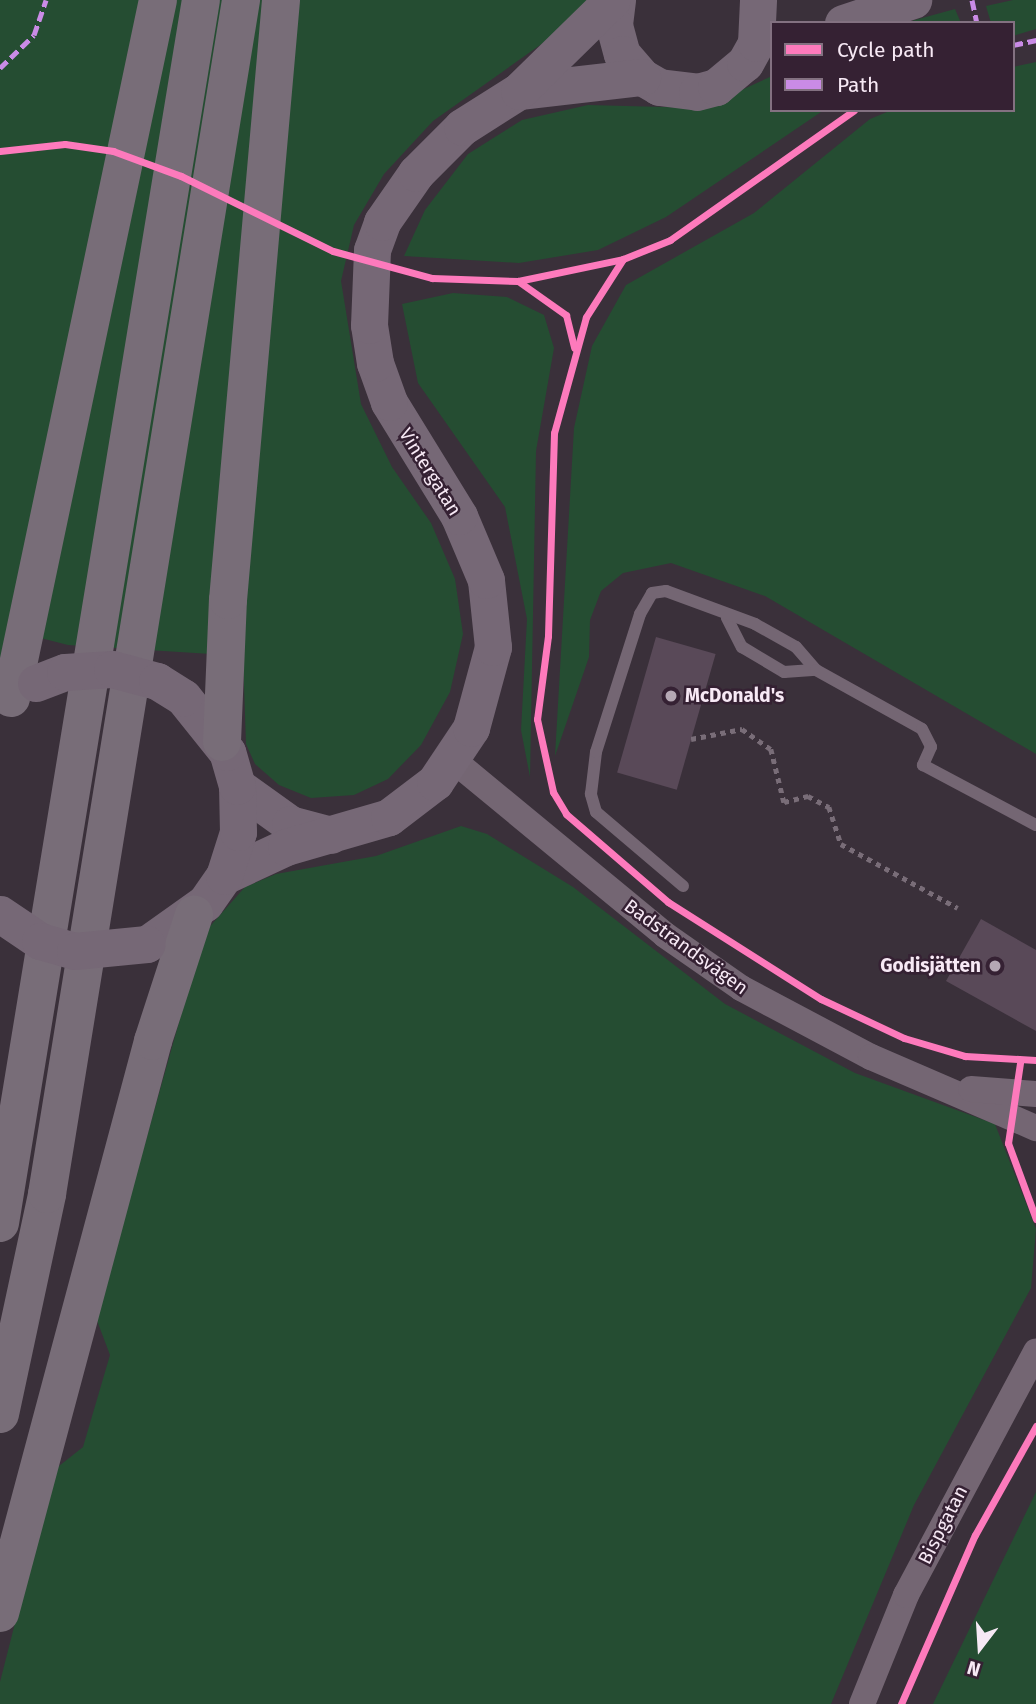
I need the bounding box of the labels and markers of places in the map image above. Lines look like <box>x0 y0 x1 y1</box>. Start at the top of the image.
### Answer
place label: McDonald's <box>685 685 784 707</box>
marker: McDonald's <box>663 688 679 704</box>
place label: Godisjätten <box>880 955 981 977</box>
marker: Godisjätten <box>987 958 1003 974</box>

